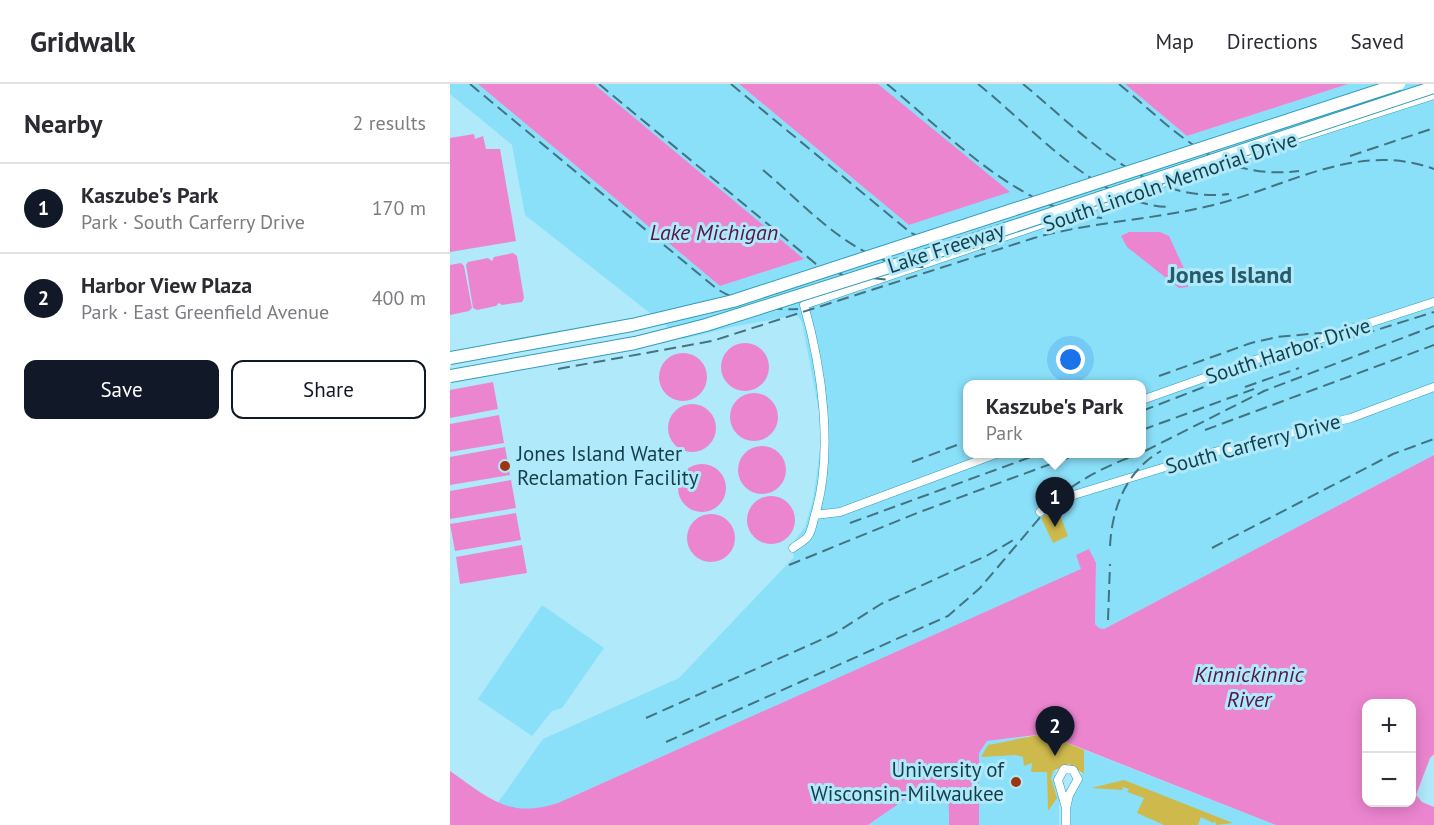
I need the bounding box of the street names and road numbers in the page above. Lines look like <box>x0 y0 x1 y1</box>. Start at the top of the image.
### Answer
street label: South Lincoln Memorial Drive <box>1039 125 1300 238</box>
street label: Lake Freeway <box>884 216 1008 279</box>
street label: South Harbor Drive <box>1202 311 1374 390</box>
street label: South Carferry Drive <box>1162 407 1343 480</box>

